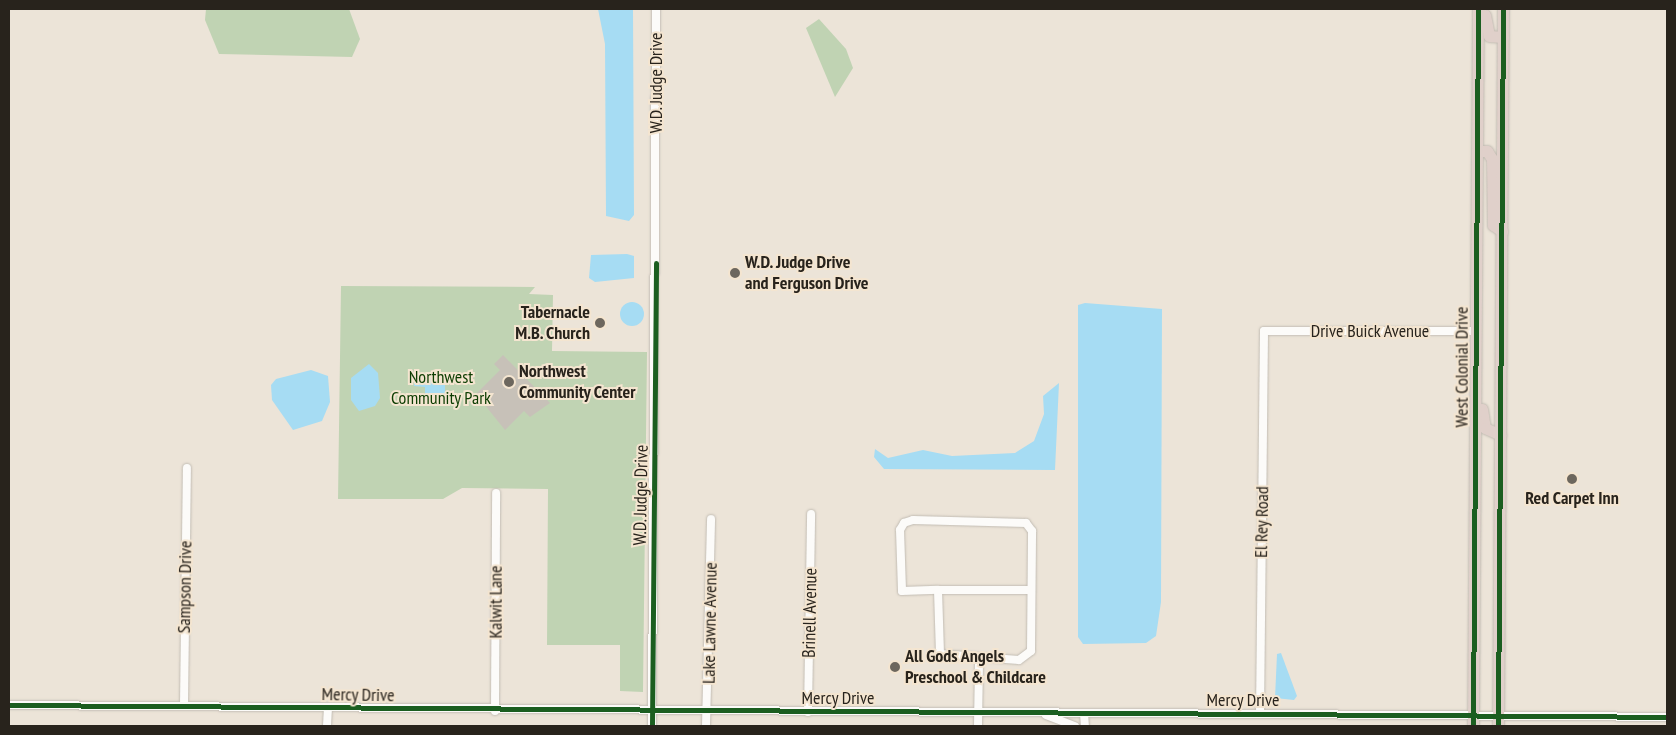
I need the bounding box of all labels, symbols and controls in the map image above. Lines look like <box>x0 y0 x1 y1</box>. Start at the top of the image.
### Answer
street label: W.D. Judge Drive <box>645 32 667 134</box>
place label: W.D. Judge Drive and Ferguson Drive <box>745 252 869 294</box>
marker: W.D. Judge Drive and Ferguson Drive <box>729 267 741 279</box>
place label: Tabernacle M.B. Church <box>514 302 590 344</box>
street label: West Colonial Drive <box>1451 307 1473 427</box>
marker: Tabernacle M.B. Church <box>594 317 606 329</box>
street label: Drive Buick Avenue <box>1310 320 1430 342</box>
place label: Northwest Community Center <box>519 361 636 404</box>
park label: Northwest Community Park <box>391 367 491 409</box>
marker: Northwest Community Center <box>503 376 515 388</box>
street label: W.D. Judge Drive <box>629 444 653 546</box>
marker: Red Carpet Inn <box>1566 473 1578 485</box>
street label: El Rey Road <box>1251 486 1273 558</box>
place label: Red Carpet Inn <box>1525 487 1619 509</box>
street label: Sampson Drive <box>173 540 197 634</box>
street label: Lake Lawne Avenue <box>698 562 722 684</box>
street label: Kalwit Lane <box>485 566 507 638</box>
street label: Brinell Avenue <box>798 568 822 658</box>
place label: All Gods Angels Preschool & Childcare <box>905 646 1046 689</box>
marker: All Gods Angels Preschool & Childcare <box>889 661 901 673</box>
street label: Mercy Drive <box>321 684 395 706</box>
street label: Mercy Drive <box>801 687 875 709</box>
street label: Mercy Drive <box>1206 689 1280 711</box>

